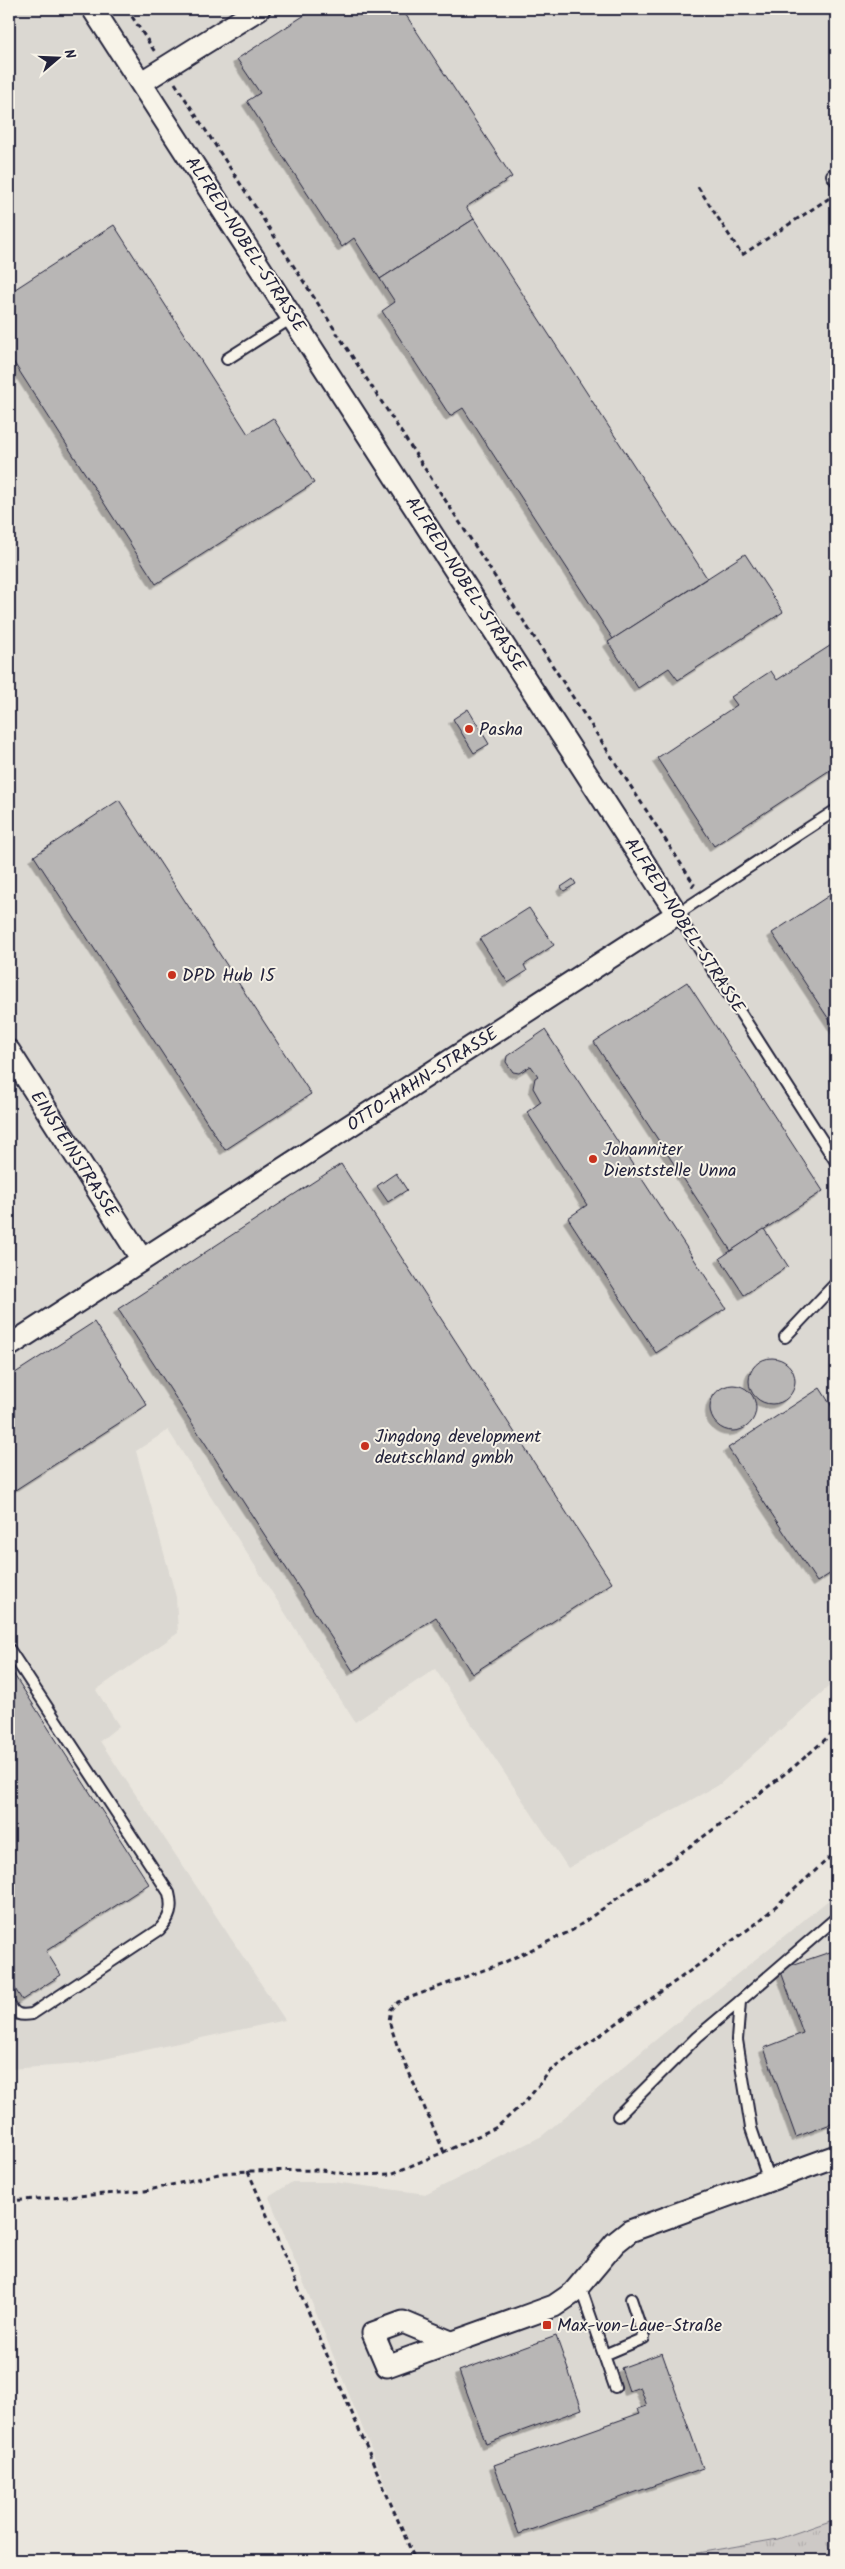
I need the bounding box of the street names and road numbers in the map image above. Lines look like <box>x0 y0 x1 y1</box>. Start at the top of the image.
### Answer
street label: ALFRED-NOBEL-STRASSE <box>177 151 313 339</box>
street label: ALFRED-NOBEL-STRASSE <box>397 491 533 679</box>
street label: ALFRED-NOBEL-STRASSE <box>616 832 752 1020</box>
street label: OTTO-HAHN-STRASSE <box>341 1020 505 1140</box>
street label: EINSTEINSTRASSE <box>22 1085 125 1224</box>

